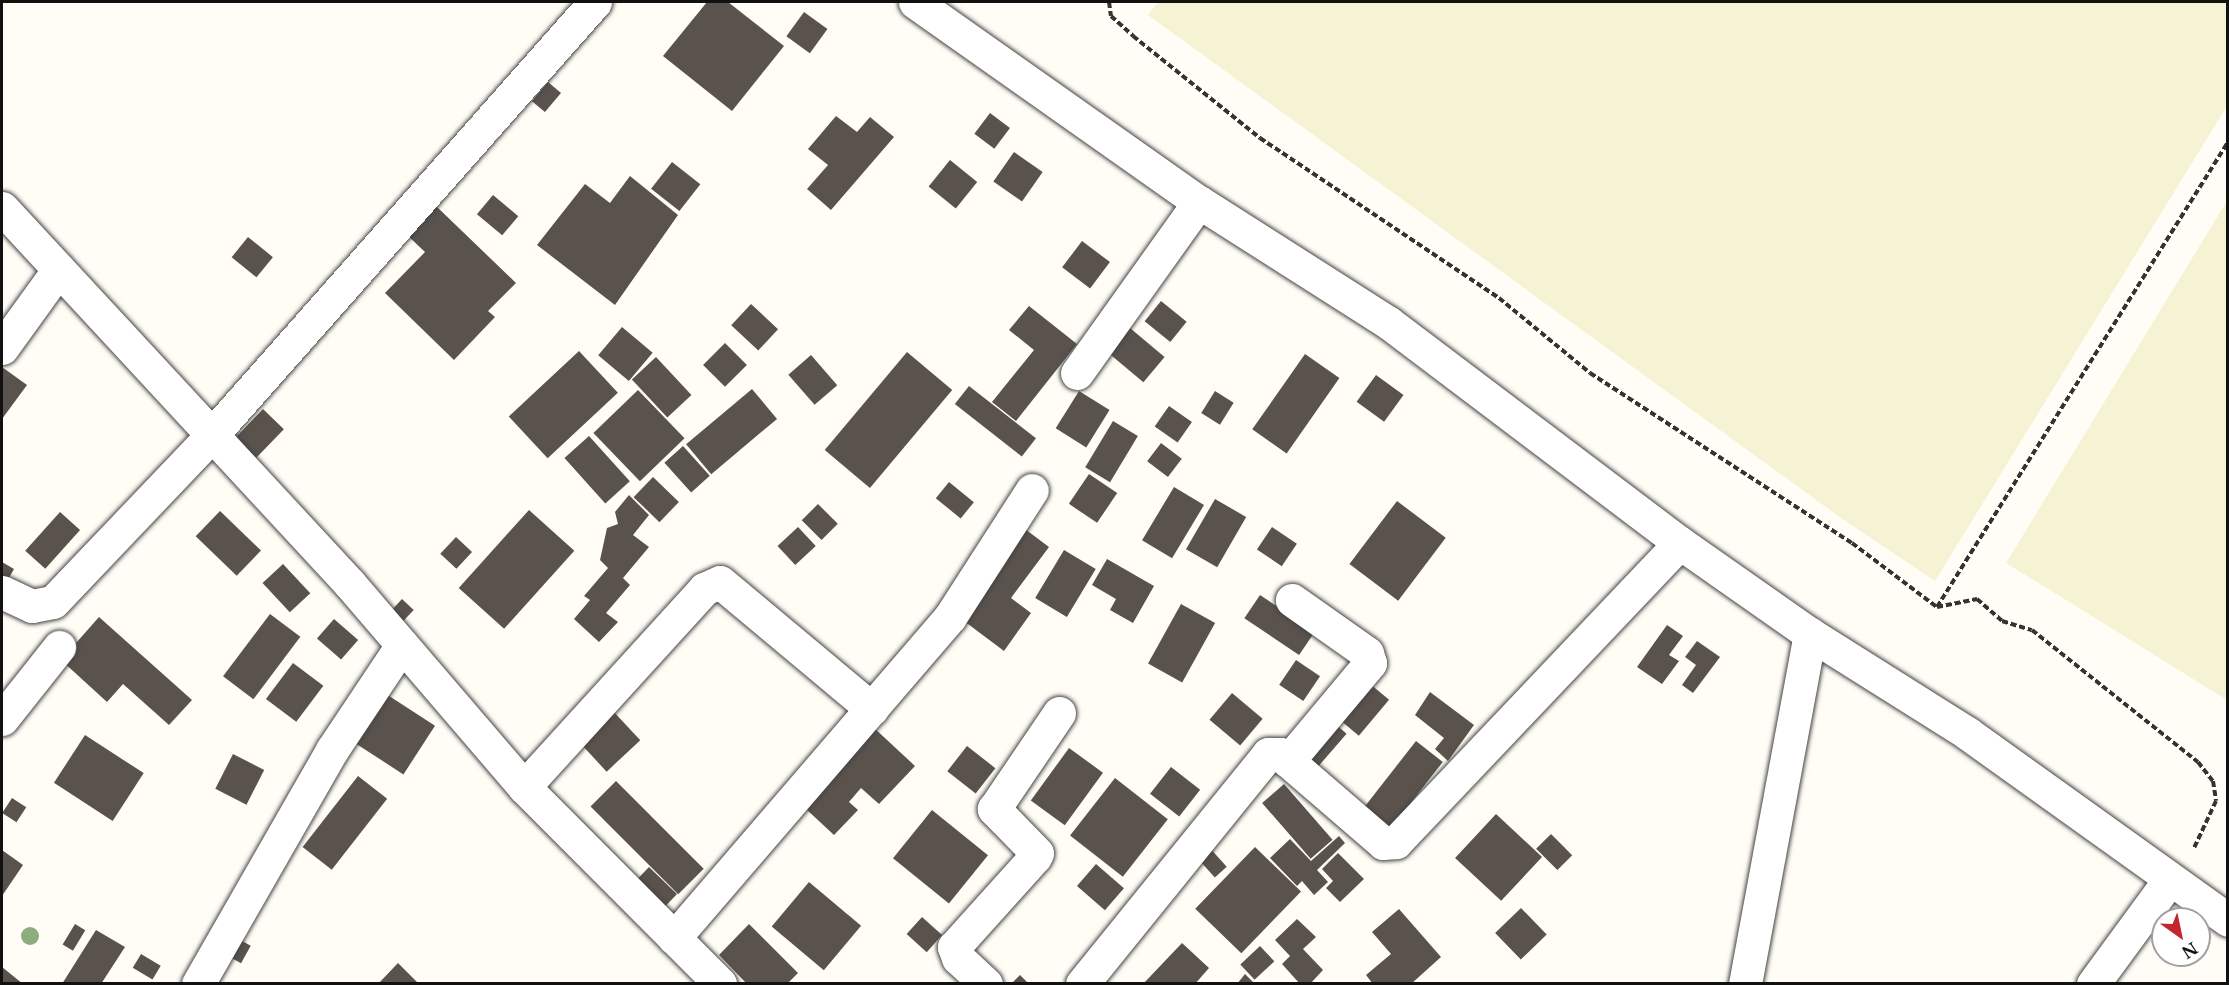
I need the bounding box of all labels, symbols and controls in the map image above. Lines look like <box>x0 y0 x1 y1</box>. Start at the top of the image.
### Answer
north arrow <box>2151 907 2211 967</box>
text: N <box>2178 938 2201 963</box>

